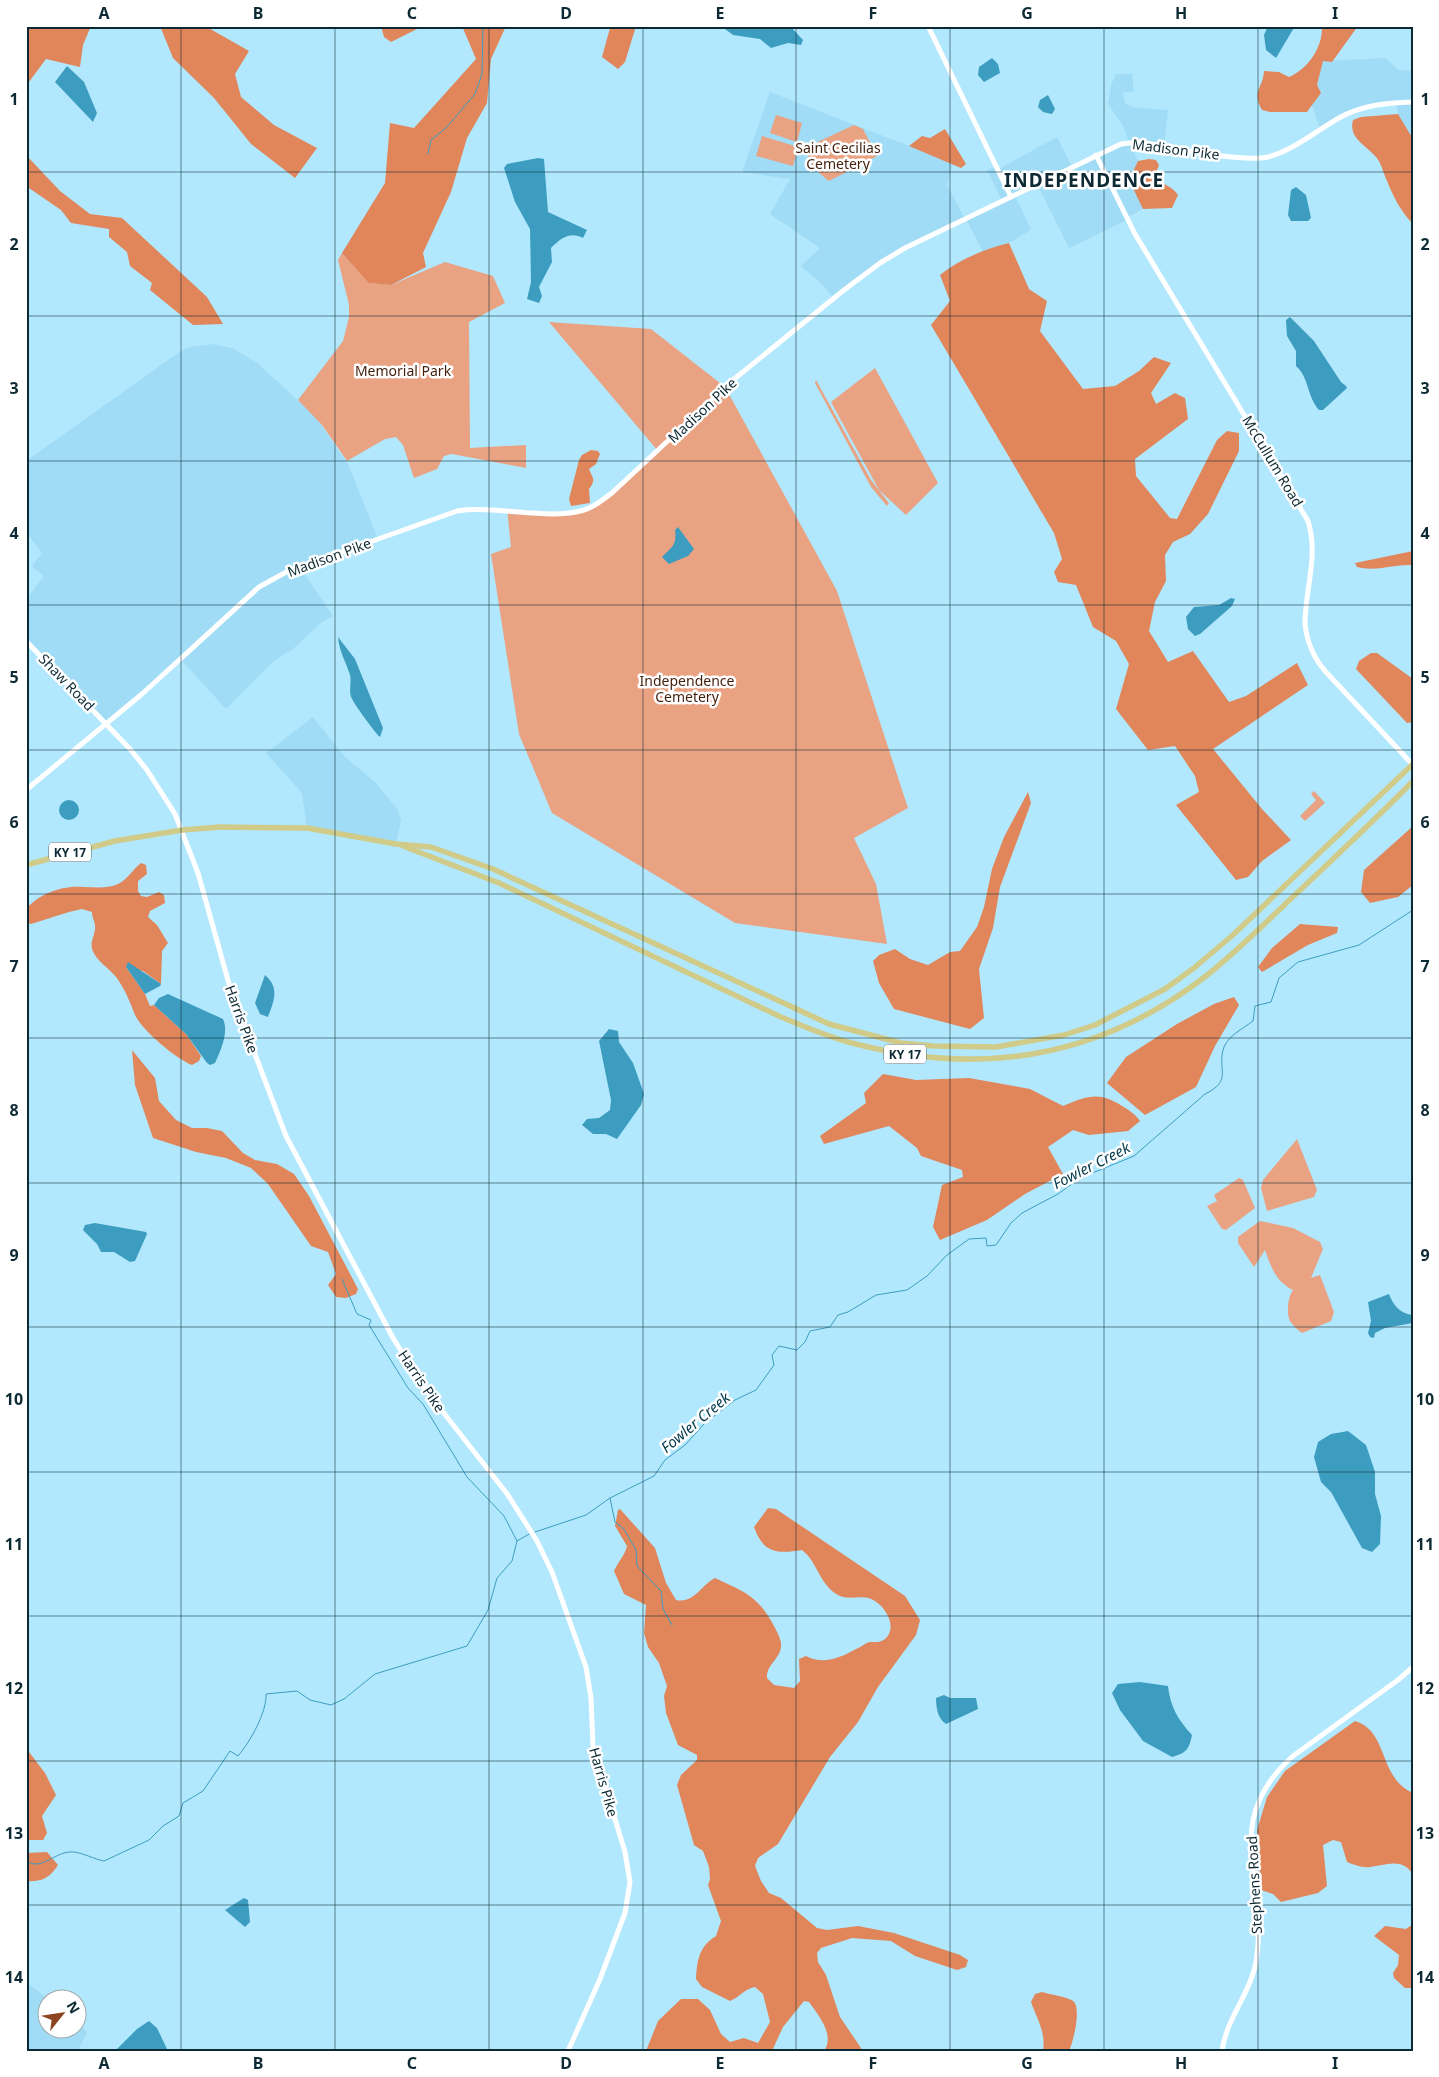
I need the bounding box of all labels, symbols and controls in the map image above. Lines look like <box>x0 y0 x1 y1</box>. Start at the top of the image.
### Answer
text: A <box>98 2 110 24</box>
text: B <box>253 2 263 24</box>
text: C <box>407 2 417 24</box>
text: D <box>560 2 572 24</box>
text: E <box>716 2 725 24</box>
text: F <box>869 2 877 24</box>
text: G <box>1021 2 1033 24</box>
text: H <box>1175 2 1187 24</box>
text: I <box>1332 2 1338 24</box>
text: 1 <box>9 88 19 110</box>
text: 1 <box>1420 88 1430 110</box>
street label: Madison Pike <box>1131 134 1221 164</box>
park label: Saint Cecilias Cemetery <box>795 138 881 173</box>
district label: INDEPENDENCE <box>1004 167 1164 193</box>
text: 2 <box>9 233 19 255</box>
text: 2 <box>1420 233 1430 255</box>
park label: Memorial Park <box>355 361 452 380</box>
street label: Madison Pike <box>663 373 741 447</box>
text: 3 <box>9 377 19 399</box>
text: 3 <box>1420 377 1430 399</box>
street label: McCullum Road <box>1238 412 1308 510</box>
text: 4 <box>9 522 19 544</box>
text: 4 <box>1420 522 1430 544</box>
street label: Madison Pike <box>285 533 374 581</box>
street label: Shaw Road <box>35 649 99 715</box>
text: 5 <box>9 666 19 688</box>
text: 5 <box>1420 666 1430 688</box>
park label: Independence Cemetery <box>640 671 735 706</box>
text: 6 <box>9 811 19 833</box>
text: 6 <box>1420 811 1430 833</box>
road number: KY 17 <box>49 842 91 862</box>
text: 7 <box>9 955 19 977</box>
text: 7 <box>1420 955 1430 977</box>
street label: Harris Pike <box>221 982 263 1056</box>
road number: KY 17 <box>884 1044 926 1064</box>
text: 8 <box>9 1099 19 1121</box>
text: 8 <box>1420 1099 1430 1121</box>
water label: Fowler Creek <box>1049 1137 1134 1193</box>
text: 9 <box>9 1244 19 1266</box>
text: 9 <box>1420 1244 1430 1266</box>
street label: Harris Pike <box>394 1346 450 1416</box>
water label: Fowler Creek <box>656 1387 734 1457</box>
text: 10 <box>5 1388 23 1410</box>
text: 10 <box>1416 1388 1434 1410</box>
text: 11 <box>5 1533 23 1555</box>
text: 11 <box>1416 1533 1434 1555</box>
text: 12 <box>5 1677 23 1699</box>
text: 12 <box>1416 1677 1434 1699</box>
street label: Harris Pike <box>585 1745 623 1819</box>
text: 13 <box>5 1822 23 1844</box>
text: 13 <box>1416 1822 1434 1844</box>
street label: Stephens Road <box>1242 1835 1266 1935</box>
text: 14 <box>5 1966 23 1988</box>
text: 14 <box>1416 1966 1434 1988</box>
north arrow <box>38 1990 88 2040</box>
text: N <box>63 1998 85 2017</box>
text: A <box>98 2052 110 2074</box>
text: B <box>253 2052 263 2074</box>
text: C <box>407 2052 417 2074</box>
text: D <box>560 2052 572 2074</box>
text: E <box>716 2052 725 2074</box>
text: F <box>869 2052 877 2074</box>
text: G <box>1021 2052 1033 2074</box>
text: H <box>1175 2052 1187 2074</box>
text: I <box>1332 2052 1338 2074</box>

